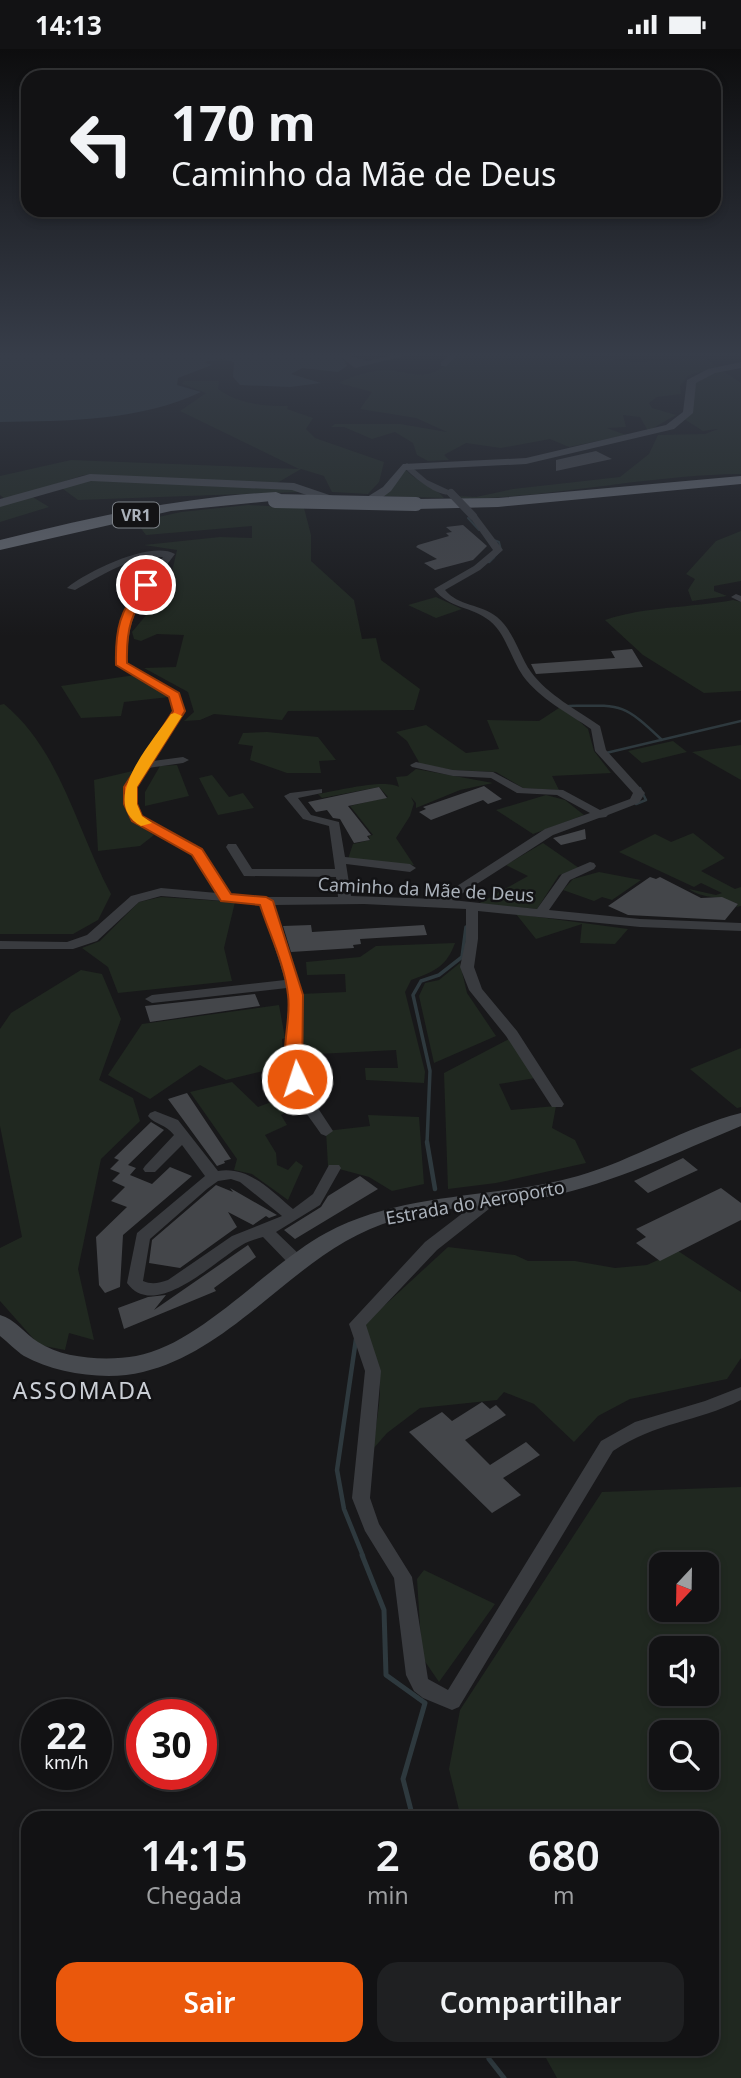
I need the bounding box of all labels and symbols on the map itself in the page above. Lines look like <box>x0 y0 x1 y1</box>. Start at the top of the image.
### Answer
road number: VR1 <box>113 502 159 527</box>
pin <box>116 555 176 615</box>
street label: Caminho da Mãe de Deus <box>317 871 535 907</box>
position arrow <box>260 1042 334 1116</box>
street label: Estrada do Aeroporto <box>384 1174 566 1230</box>
district label: ASSOMADA <box>13 1374 153 1406</box>
north arrow <box>649 1552 719 1622</box>
speed limit sign: 30 <box>126 1699 217 1790</box>

